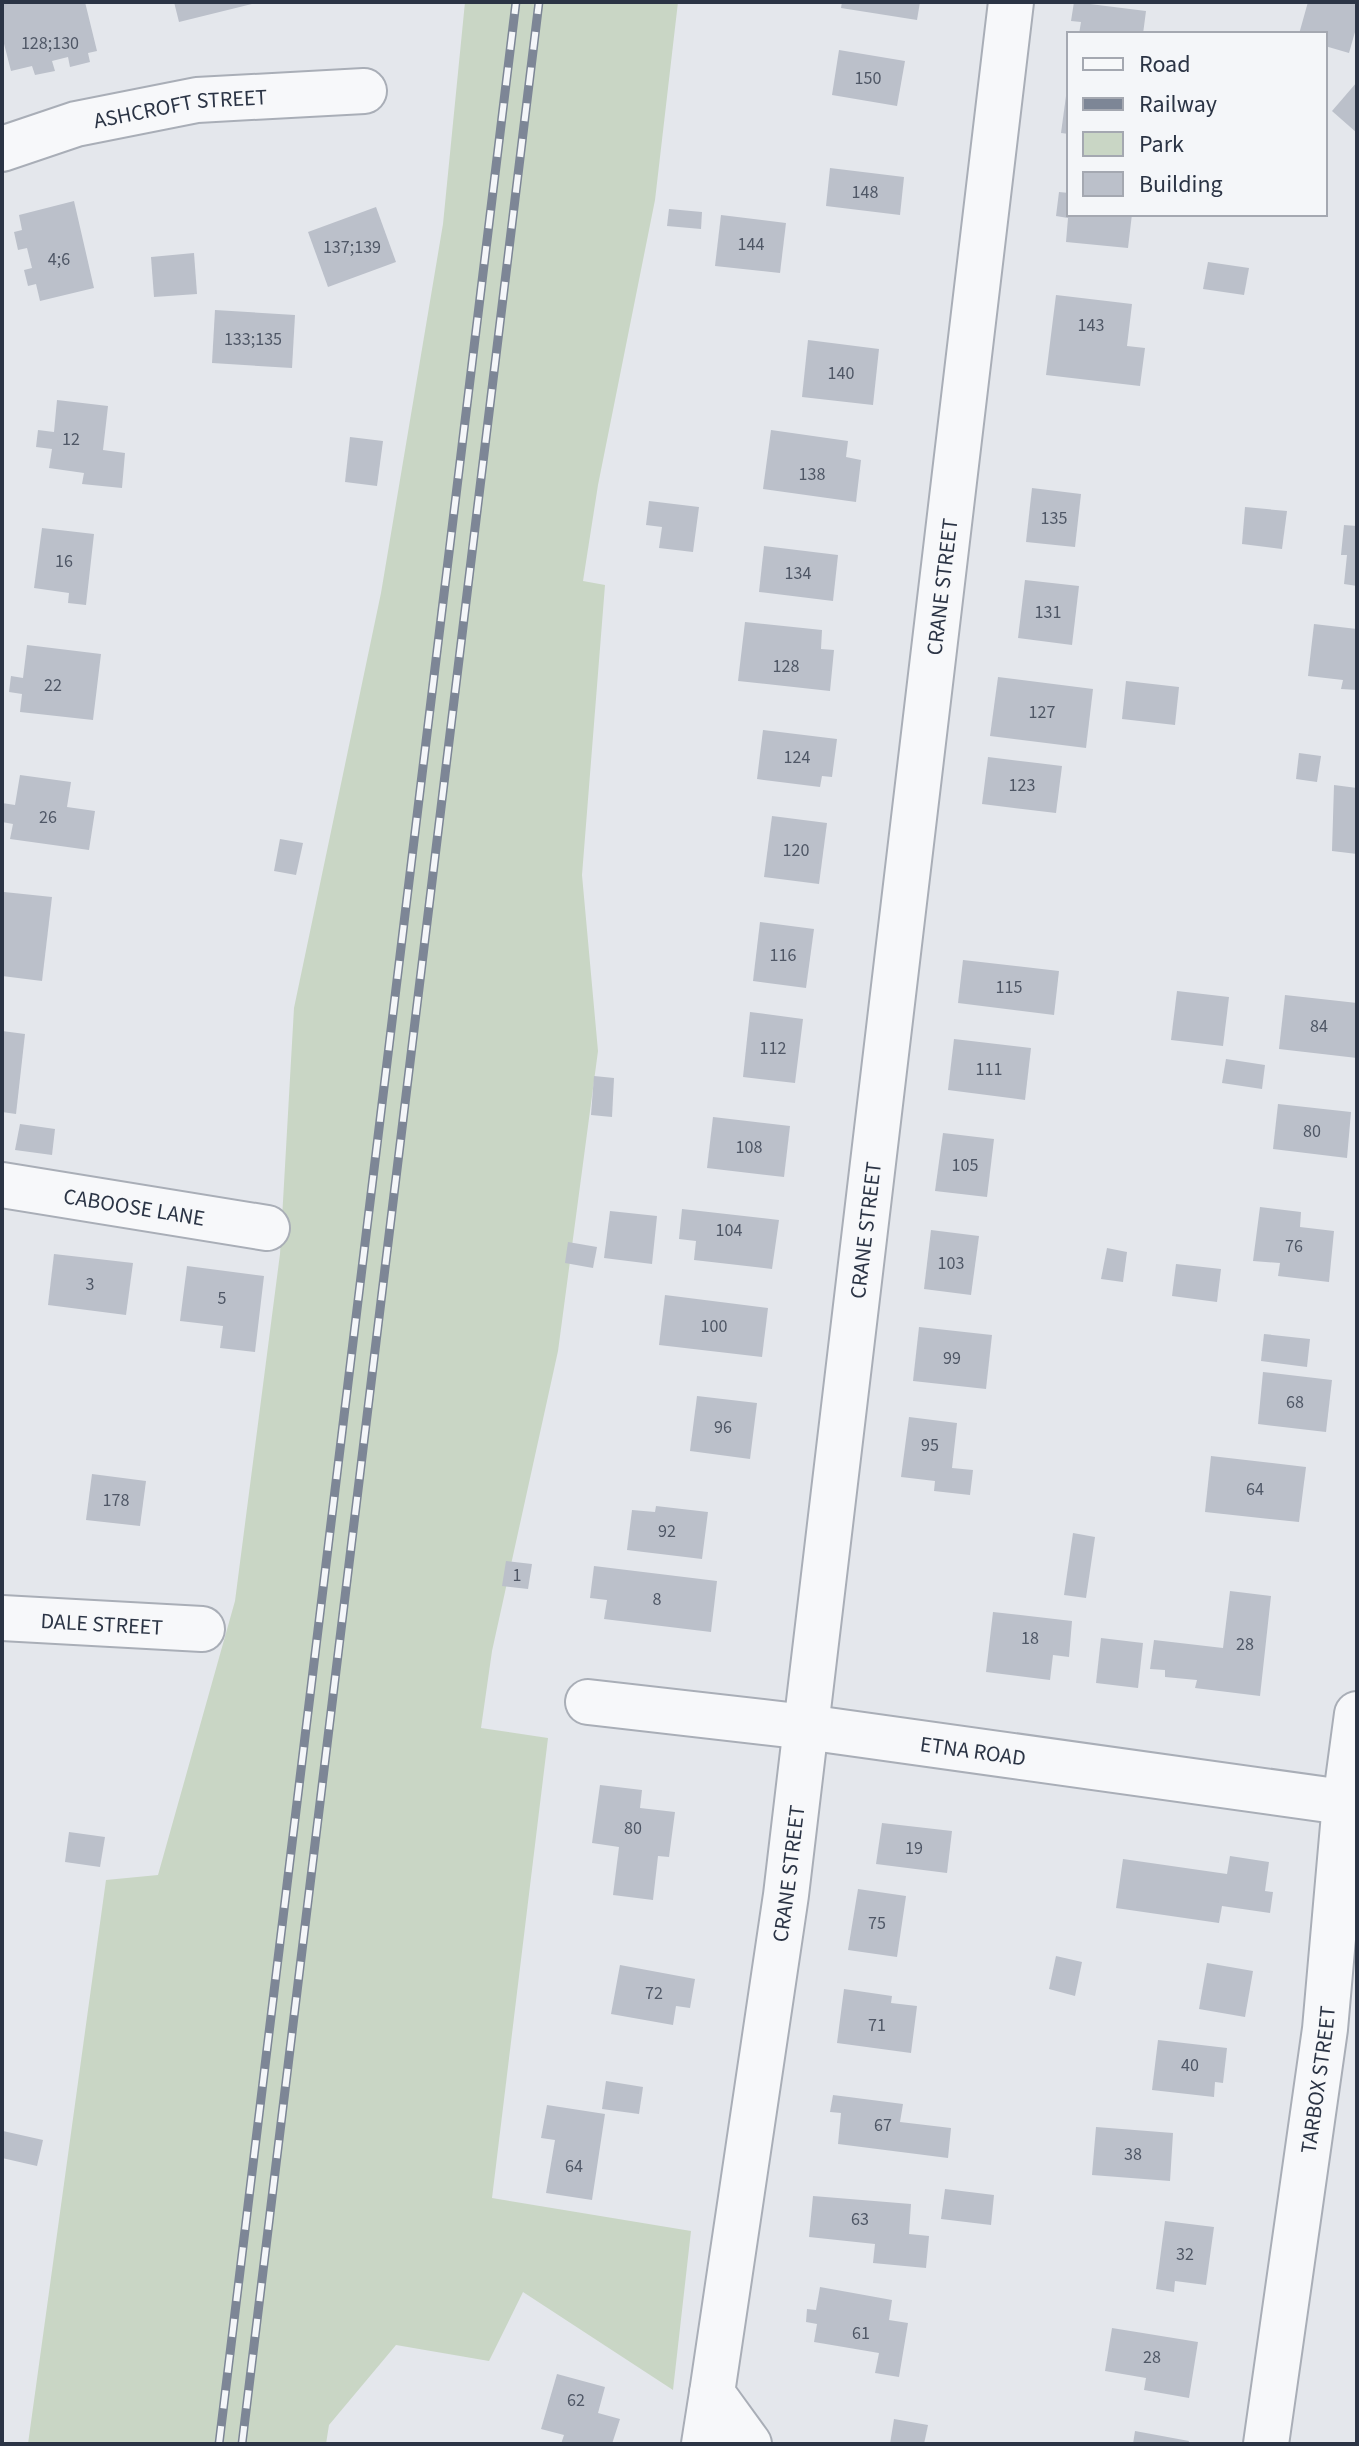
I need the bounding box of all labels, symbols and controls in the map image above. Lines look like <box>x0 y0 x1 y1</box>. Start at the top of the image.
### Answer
house number: 128;130 <box>21 31 79 56</box>
legend <box>1067 32 1327 216</box>
text: Road <box>1139 47 1191 82</box>
house number: 150 <box>855 66 881 91</box>
street label: ASHCROFT STREET <box>91 81 268 137</box>
text: Railway <box>1139 87 1217 122</box>
text: Park <box>1139 127 1184 162</box>
text: Building <box>1139 167 1223 202</box>
house number: 148 <box>852 180 878 205</box>
house number: 144 <box>738 232 764 257</box>
house number: 137;139 <box>323 235 381 260</box>
house number: 4;6 <box>48 247 70 272</box>
house number: 143 <box>1078 313 1104 338</box>
house number: 133;135 <box>224 327 282 352</box>
house number: 140 <box>828 361 854 386</box>
house number: 12 <box>62 427 80 452</box>
house number: 138 <box>799 462 825 487</box>
house number: 135 <box>1041 506 1067 531</box>
street label: CRANE STREET <box>918 516 967 657</box>
house number: 16 <box>55 549 73 574</box>
house number: 134 <box>785 561 811 586</box>
house number: 131 <box>1035 600 1061 625</box>
house number: 128 <box>773 654 799 679</box>
house number: 22 <box>44 673 62 698</box>
house number: 127 <box>1029 700 1055 725</box>
house number: 124 <box>784 745 810 770</box>
house number: 123 <box>1009 773 1035 798</box>
house number: 26 <box>39 805 57 830</box>
house number: 120 <box>783 838 809 863</box>
house number: 116 <box>770 943 796 968</box>
house number: 115 <box>996 975 1022 1000</box>
house number: 84 <box>1310 1014 1328 1039</box>
house number: 112 <box>760 1036 786 1061</box>
house number: 111 <box>976 1057 1002 1082</box>
house number: 80 <box>1303 1119 1321 1144</box>
house number: 108 <box>736 1135 762 1160</box>
house number: 105 <box>952 1153 978 1178</box>
street label: CRANE STREET <box>842 1160 890 1301</box>
street label: CABOOSE LANE <box>61 1180 207 1235</box>
house number: 104 <box>716 1218 742 1243</box>
house number: 76 <box>1285 1234 1303 1259</box>
house number: 103 <box>938 1251 964 1276</box>
house number: 3 <box>86 1272 95 1297</box>
house number: 5 <box>218 1286 227 1311</box>
house number: 100 <box>701 1314 727 1339</box>
house number: 99 <box>943 1346 961 1371</box>
house number: 68 <box>1286 1390 1304 1415</box>
house number: 96 <box>714 1415 732 1440</box>
house number: 95 <box>921 1433 939 1458</box>
house number: 64 <box>1246 1477 1264 1502</box>
house number: 178 <box>103 1488 129 1513</box>
house number: 92 <box>658 1519 676 1544</box>
house number: 1 <box>513 1563 521 1588</box>
house number: 8 <box>653 1587 662 1612</box>
street label: DALE STREET <box>40 1605 164 1644</box>
house number: 18 <box>1021 1626 1039 1651</box>
house number: 28 <box>1236 1632 1254 1657</box>
street label: ETNA ROAD <box>918 1728 1028 1775</box>
street label: CRANE STREET <box>764 1803 814 1944</box>
house number: 80 <box>624 1816 642 1841</box>
house number: 19 <box>905 1836 923 1861</box>
house number: 75 <box>868 1911 886 1936</box>
house number: 72 <box>645 1981 663 2006</box>
street label: TARBOX STREET <box>1292 2004 1344 2156</box>
house number: 71 <box>868 2013 886 2038</box>
house number: 40 <box>1181 2053 1199 2078</box>
house number: 67 <box>874 2113 892 2138</box>
house number: 38 <box>1124 2142 1142 2167</box>
house number: 64 <box>565 2154 583 2179</box>
house number: 63 <box>851 2207 869 2232</box>
house number: 32 <box>1176 2242 1194 2267</box>
house number: 61 <box>852 2321 870 2346</box>
house number: 28 <box>1143 2345 1161 2370</box>
house number: 62 <box>567 2388 585 2413</box>

